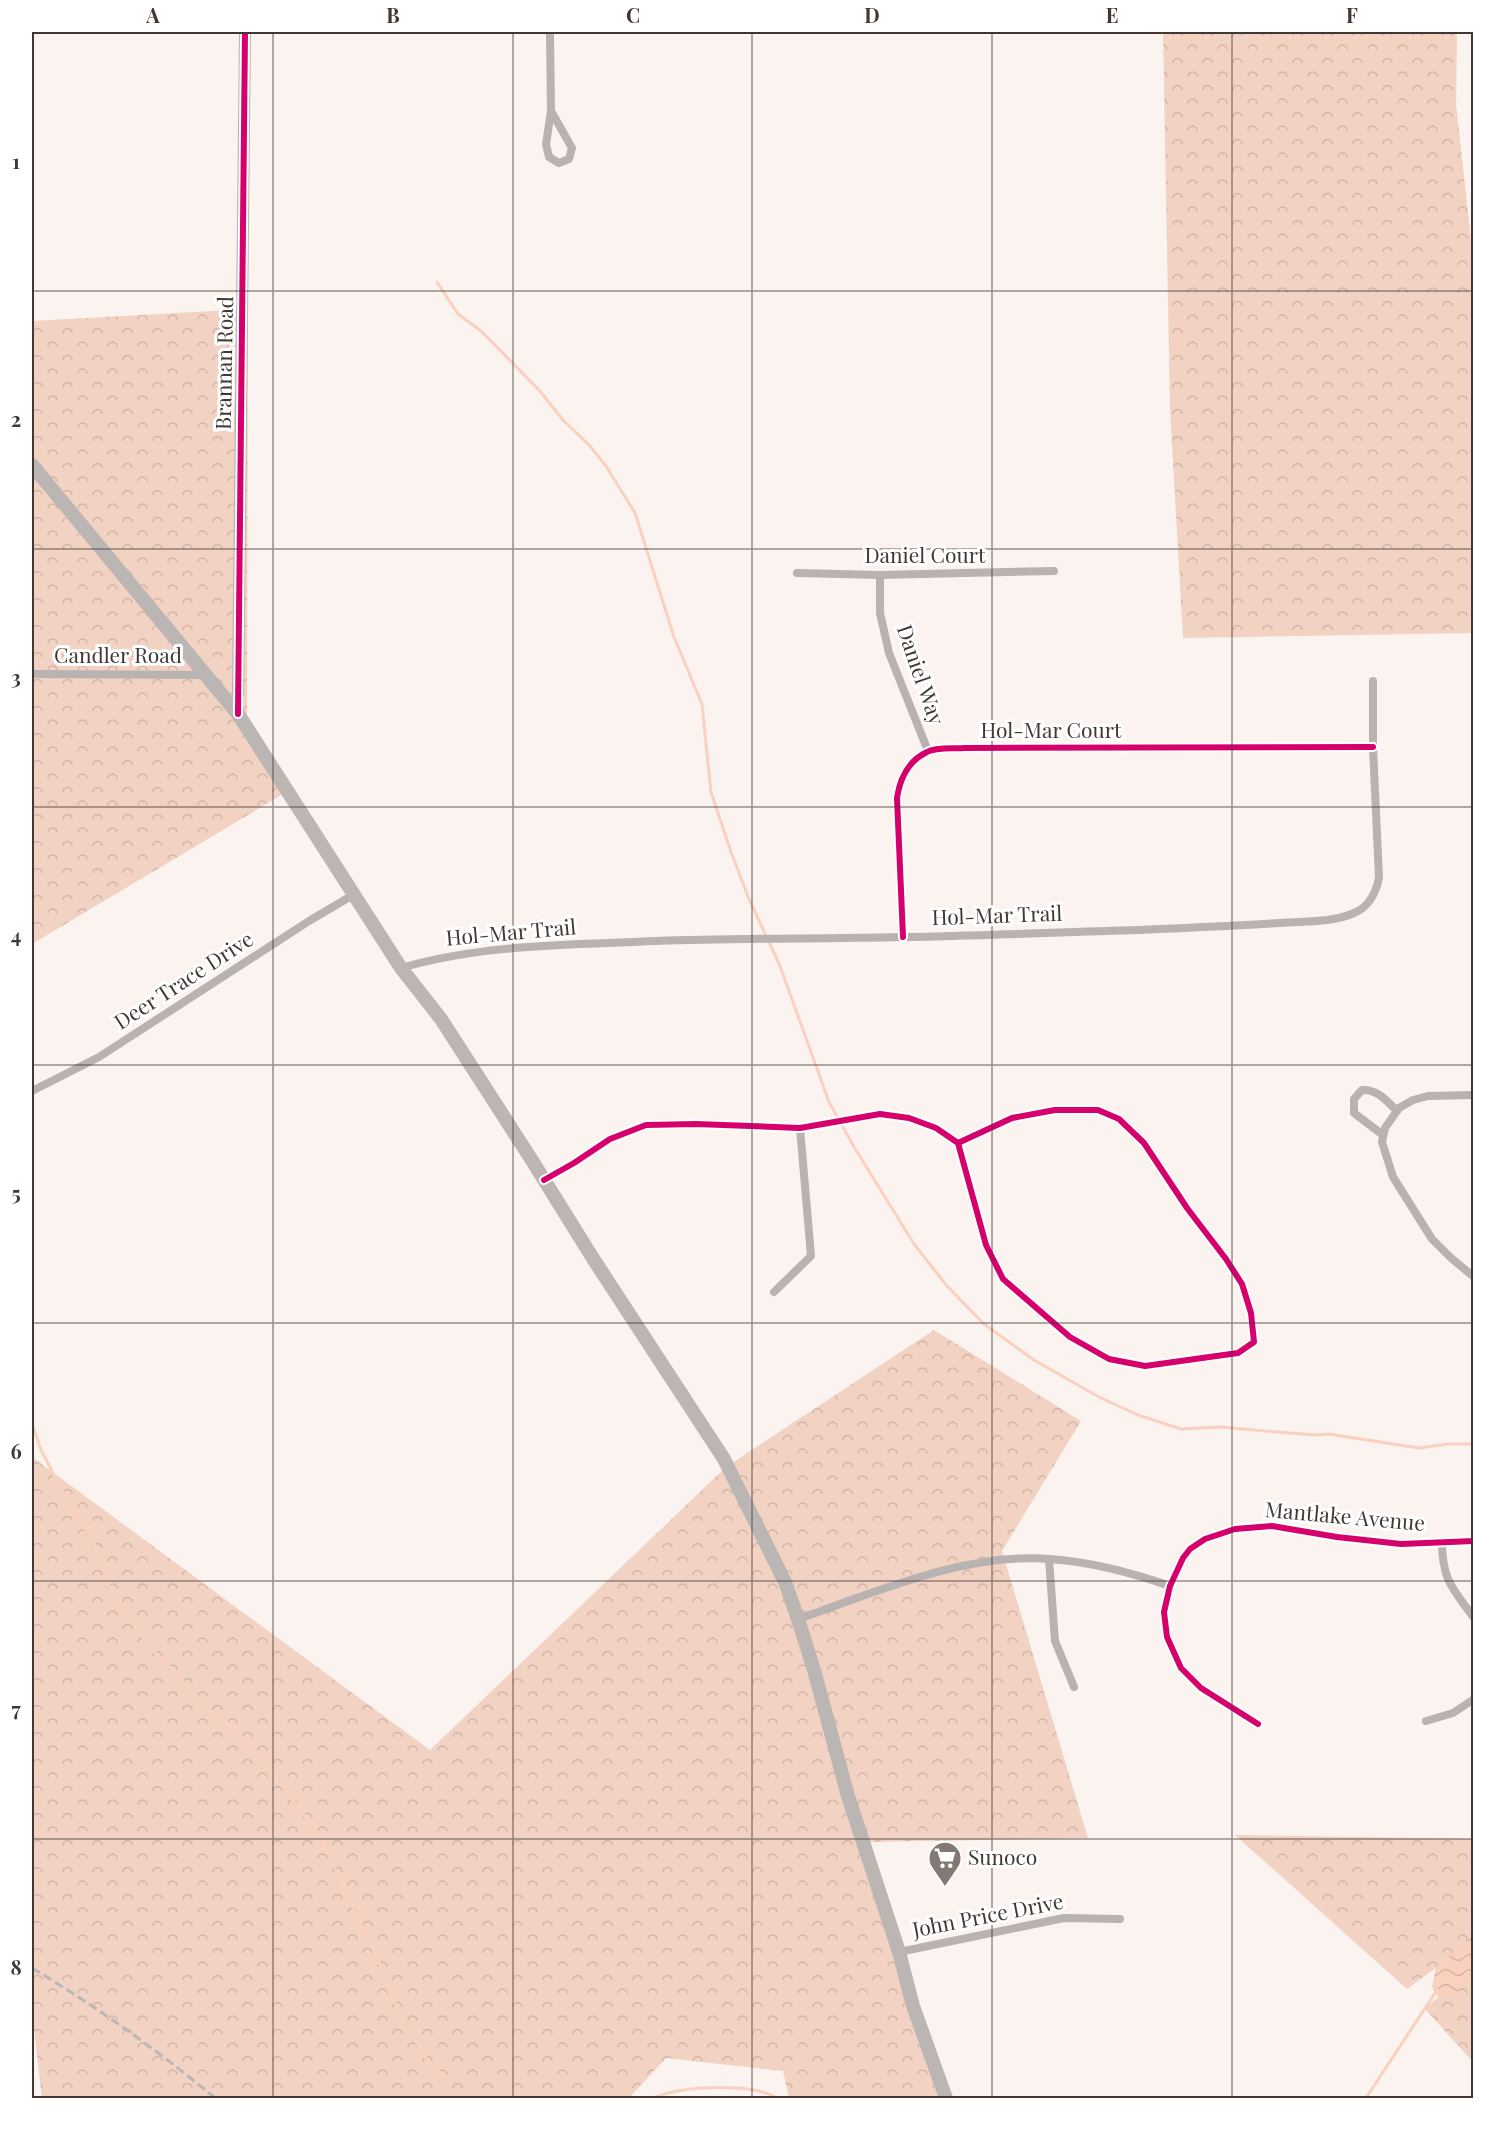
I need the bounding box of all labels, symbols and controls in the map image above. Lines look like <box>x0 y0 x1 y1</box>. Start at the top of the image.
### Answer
text: A <box>145 1 160 28</box>
text: B <box>386 1 400 28</box>
text: C <box>626 1 640 28</box>
text: D <box>864 1 880 28</box>
text: E <box>1106 1 1118 28</box>
text: F <box>1346 1 1358 28</box>
text: 1 <box>12 147 20 174</box>
street label: Brannan Road <box>208 296 238 430</box>
text: 2 <box>11 405 21 432</box>
street label: Daniel Court <box>864 540 986 568</box>
street label: Daniel Way <box>892 620 952 729</box>
street label: Candler Road <box>54 640 182 668</box>
text: 3 <box>11 663 21 690</box>
street label: Hol-Mar Court <box>980 715 1122 743</box>
street label: Hol-Mar Trail <box>931 898 1063 930</box>
street label: Hol-Mar Trail <box>445 911 577 951</box>
text: 4 <box>11 921 21 948</box>
street label: Deer Trace Drive <box>108 924 258 1035</box>
text: 5 <box>11 1179 21 1206</box>
text: 6 <box>10 1437 22 1464</box>
street label: Mantlake Avenue <box>1264 1494 1426 1536</box>
text: 7 <box>11 1695 21 1722</box>
supermarket icon: Sunoco <box>927 1840 963 1887</box>
place label: Sunoco <box>968 1842 1037 1870</box>
street label: John Price Drive <box>909 1886 1065 1943</box>
text: 8 <box>10 1953 22 1980</box>

